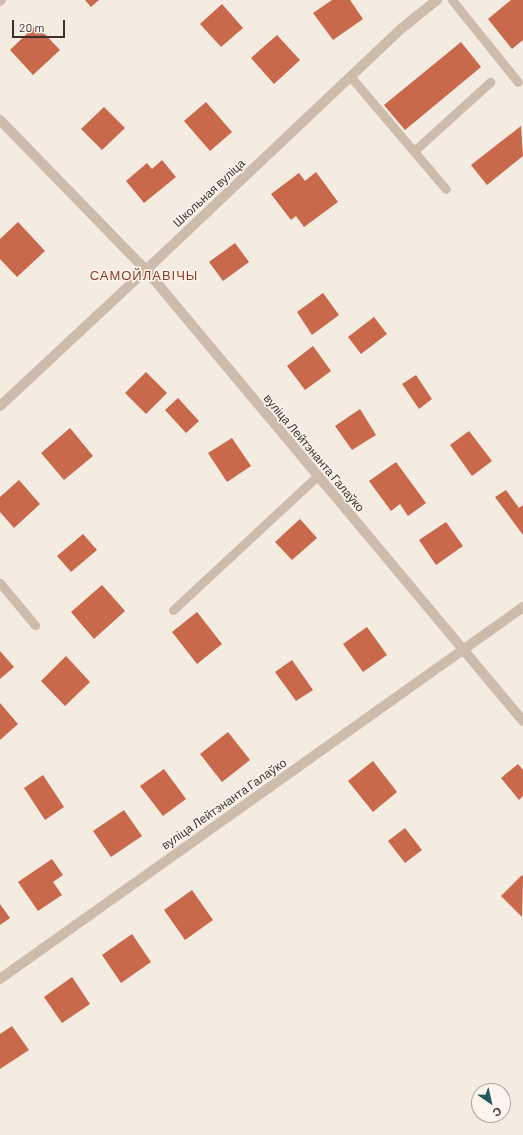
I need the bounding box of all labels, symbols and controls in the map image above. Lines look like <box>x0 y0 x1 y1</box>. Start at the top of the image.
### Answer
scale bar <box>14 12 67 38</box>
text: 20 m <box>19 20 45 34</box>
street label: Школьная вуліца <box>170 156 248 230</box>
district label: САМОЙЛАВІЧЫ <box>90 267 198 283</box>
street label: вуліца Лейтэнанта Галаўко <box>261 391 367 515</box>
street label: вуліца Лейтэнанта Галаўко <box>159 755 289 853</box>
north arrow <box>471 1083 511 1123</box>
text: С <box>491 1105 504 1120</box>

